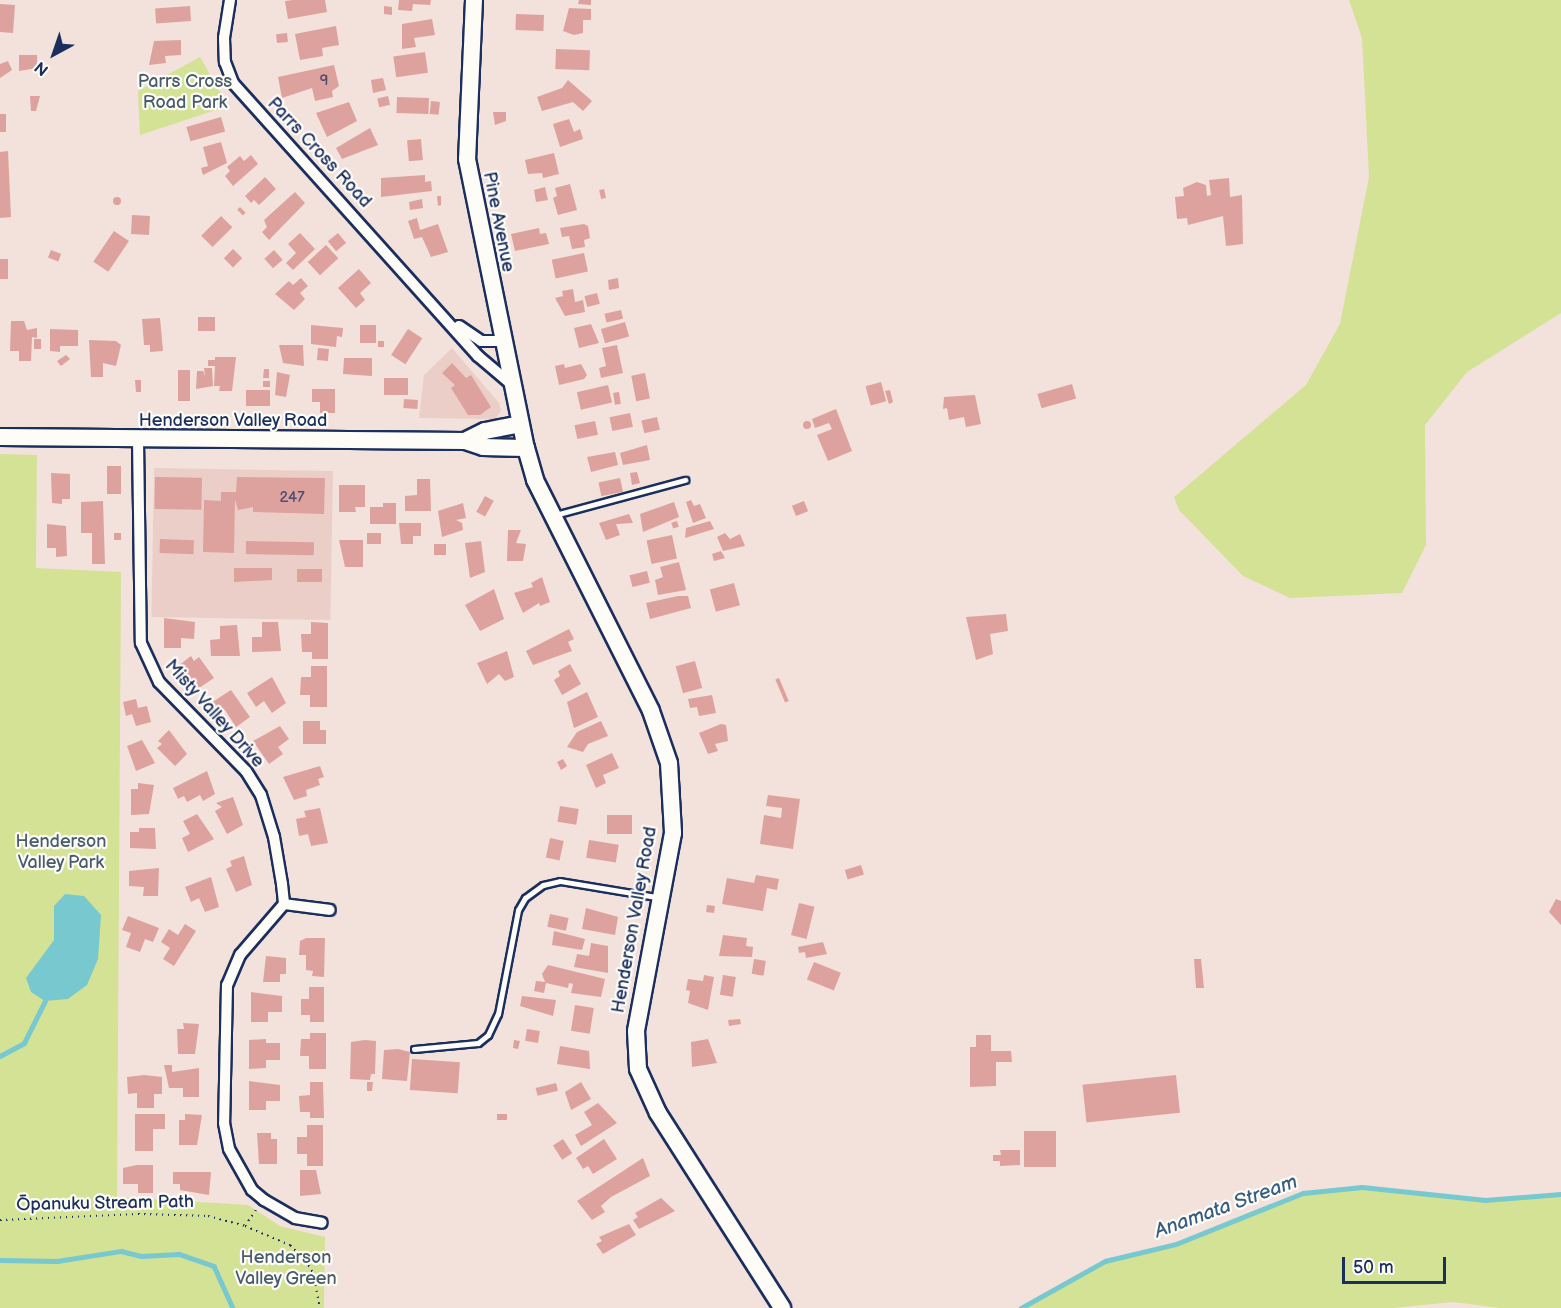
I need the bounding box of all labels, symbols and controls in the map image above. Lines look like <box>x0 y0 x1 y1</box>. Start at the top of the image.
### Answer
north arrow <box>24 24 84 84</box>
text: N <box>31 57 53 79</box>
park label: Parrs Cross Road Park <box>138 72 232 115</box>
house number: 9 <box>320 72 328 90</box>
street label: Parrs Cross Road <box>262 93 376 213</box>
street label: Pine Avenue <box>478 170 518 274</box>
street label: Henderson Valley Road <box>138 410 328 432</box>
house number: 247 <box>279 489 305 507</box>
street label: Misty Valley Drive <box>159 654 269 774</box>
street label: Henderson Valley Road <box>608 824 662 1016</box>
park label: Henderson Valley Park <box>16 832 106 874</box>
water label: Anamata Stream <box>1151 1170 1301 1244</box>
street label: Ōpanuku Stream Path <box>16 1192 194 1216</box>
scale bar <box>1345 1245 1448 1283</box>
park label: Henderson Valley Green <box>235 1248 337 1290</box>
text: 50 m <box>1353 1257 1394 1278</box>

